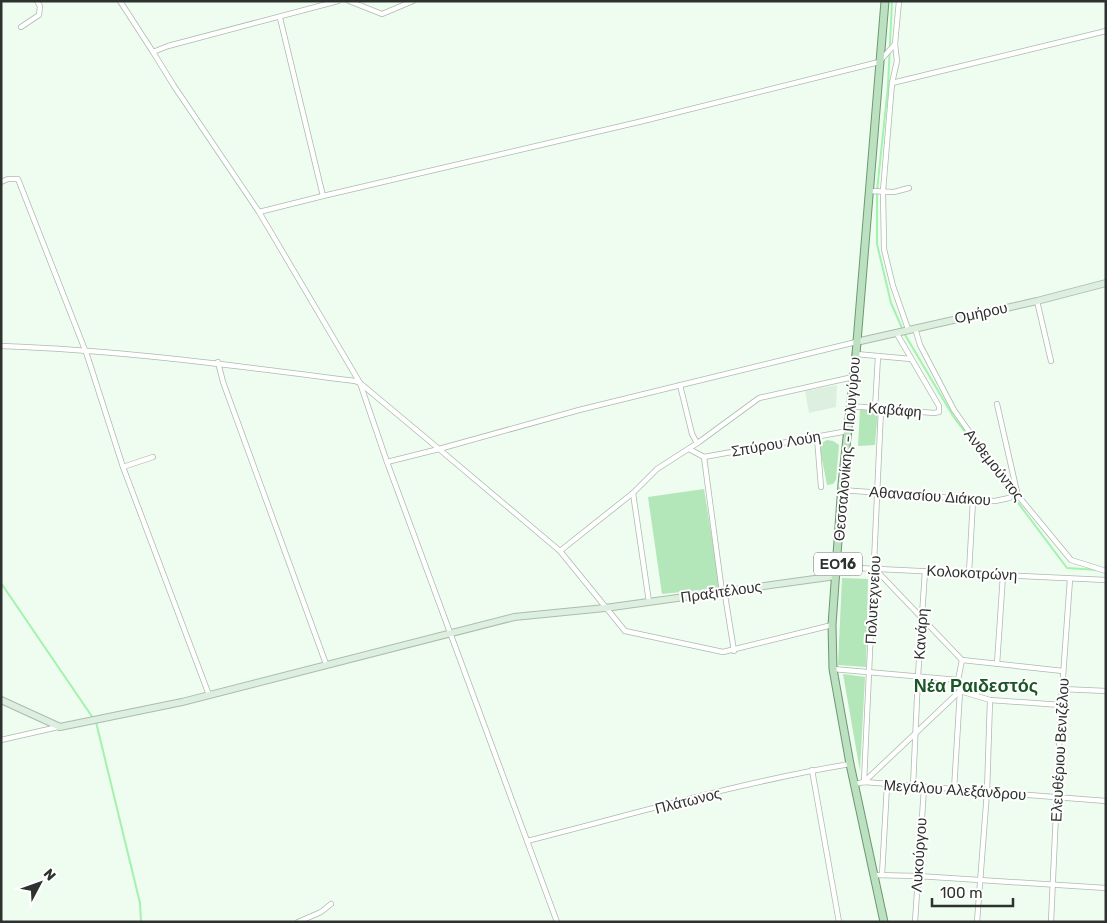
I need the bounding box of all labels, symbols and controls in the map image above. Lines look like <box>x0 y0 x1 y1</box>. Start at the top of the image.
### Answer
street label: Ομήρου <box>953 299 1009 327</box>
street label: Θεσσαλονίκης - Πολυγύρου <box>830 356 864 542</box>
street label: Καβάφη <box>867 399 923 421</box>
street label: Ανθεμούντος <box>960 425 1028 505</box>
street label: Σπύρου Λούη <box>730 427 822 461</box>
street label: Αθανασίου Διάκου <box>869 483 991 509</box>
road number: ΕΟ16 <box>814 552 862 576</box>
street label: Πολυτεχνείου <box>862 555 884 645</box>
street label: Κολοκοτρώνη <box>926 562 1018 584</box>
street label: Πραξιτέλους <box>679 577 763 607</box>
street label: Κανάρη <box>910 608 932 660</box>
district label: Νέα Ραιδεστός <box>914 675 1038 697</box>
street label: Ελευθέριου Βενιζέλου <box>1047 678 1073 822</box>
street label: Μεγάλου Αλεξάνδρου <box>883 776 1027 804</box>
street label: Πλάτωνος <box>653 784 723 818</box>
street label: Λυκούργου <box>907 817 931 893</box>
north arrow <box>15 858 65 908</box>
text: N <box>40 865 59 884</box>
scale bar <box>932 876 1013 908</box>
text: 100 m <box>940 884 982 902</box>

